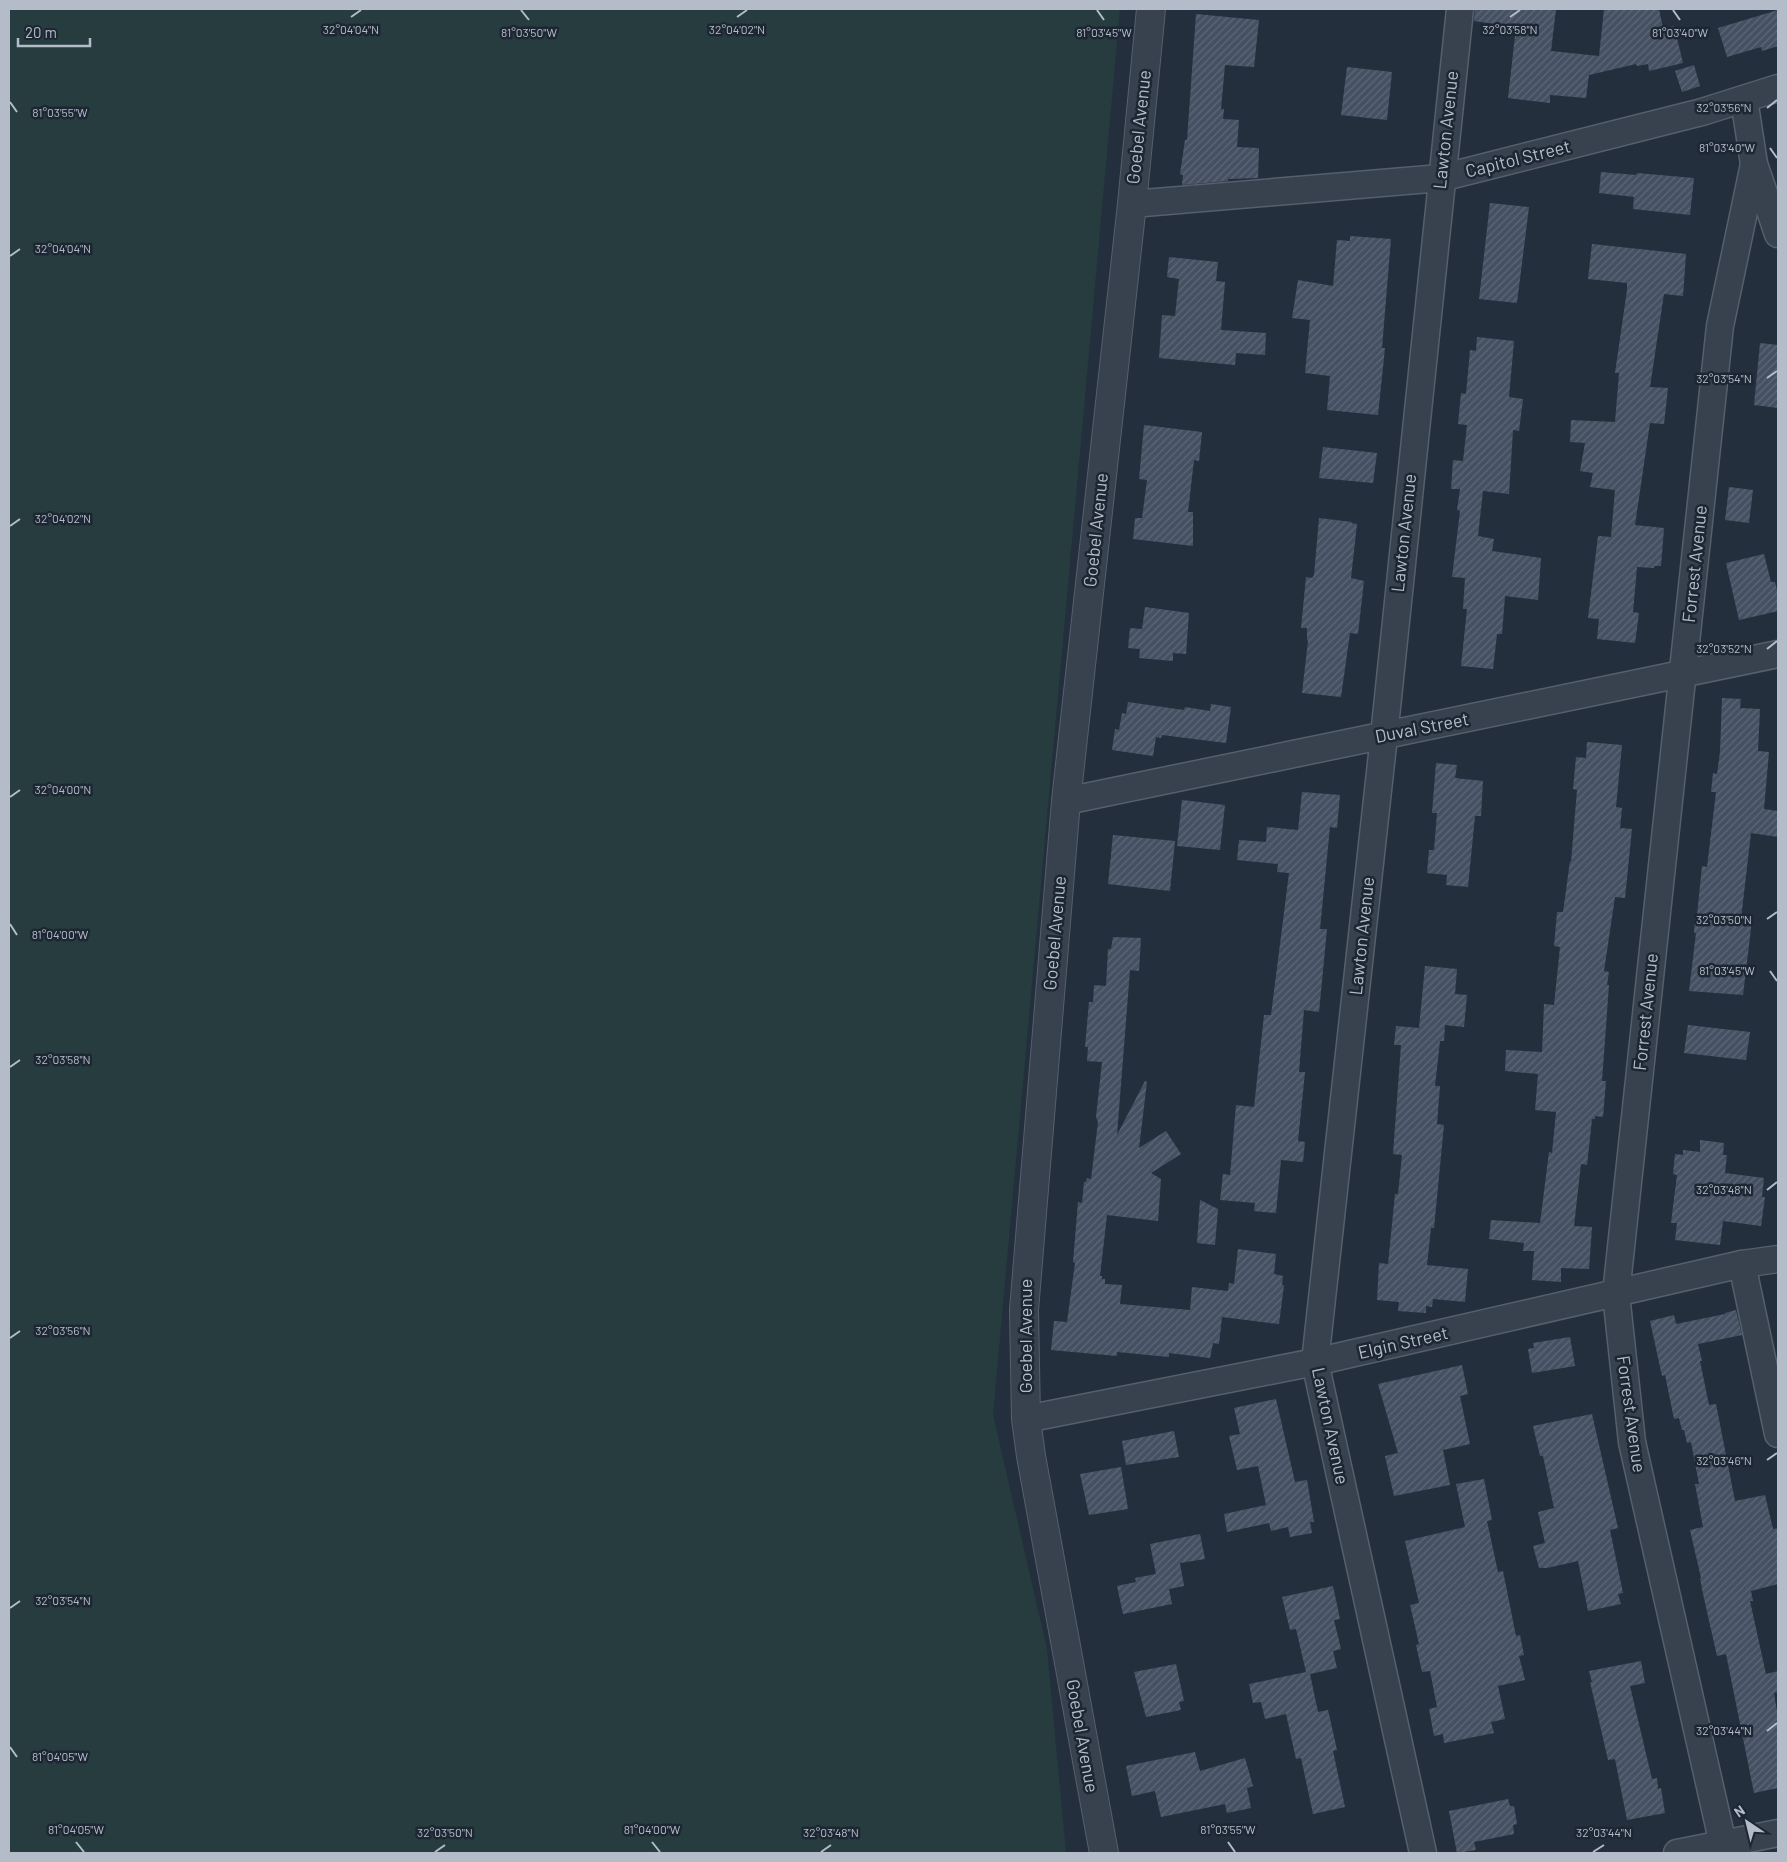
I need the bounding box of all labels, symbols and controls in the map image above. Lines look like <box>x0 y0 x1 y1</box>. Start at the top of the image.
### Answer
scale bar <box>18 15 90 47</box>
text: 32°04'04"N <box>323 22 379 36</box>
text: 32°04'02"N <box>709 22 765 36</box>
text: 32°03'58"N <box>1482 22 1538 36</box>
text: 20 m <box>25 23 57 41</box>
text: 81°03'50"W <box>501 25 557 39</box>
text: 81°03'45"W <box>1076 25 1132 39</box>
text: 81°03'40"W <box>1652 25 1709 39</box>
street label: Goebel Avenue <box>1121 69 1155 185</box>
street label: Lawton Avenue <box>1428 70 1462 190</box>
text: 32°03'56"N <box>1696 100 1752 114</box>
text: 81°03'55"W <box>32 105 88 119</box>
street label: Capitol Street <box>1463 134 1573 182</box>
text: 81°03'40"W <box>1699 140 1756 154</box>
text: 32°04'04"N <box>35 241 91 255</box>
text: 32°03'54"N <box>1696 371 1752 385</box>
street label: Goebel Avenue <box>1078 472 1112 588</box>
street label: Lawton Avenue <box>1386 473 1420 593</box>
street label: Forrest Avenue <box>1677 504 1711 624</box>
text: 32°04'02"N <box>35 511 91 525</box>
text: 32°03'52"N <box>1696 641 1752 655</box>
street label: Duval Street <box>1373 707 1471 747</box>
text: 32°04'00"N <box>35 782 91 796</box>
street label: Goebel Avenue <box>1038 875 1070 991</box>
street label: Lawton Avenue <box>1344 876 1378 996</box>
text: 32°03'50"N <box>1696 912 1752 926</box>
text: 81°04'00"W <box>32 927 89 941</box>
street label: Forrest Avenue <box>1628 952 1662 1072</box>
text: 81°03'45"W <box>1699 963 1755 977</box>
text: 32°03'58"N <box>35 1052 91 1066</box>
text: 32°03'48"N <box>1696 1182 1752 1196</box>
street label: Goebel Avenue <box>1014 1279 1036 1393</box>
street label: Elgin Street <box>1356 1321 1450 1363</box>
text: 32°03'56"N <box>35 1323 91 1337</box>
street label: Forrest Avenue <box>1613 1354 1651 1474</box>
street label: Lawton Avenue <box>1308 1365 1354 1486</box>
text: 32°03'46"N <box>1696 1453 1752 1467</box>
text: 32°03'54"N <box>35 1593 91 1607</box>
street label: Goebel Avenue <box>1062 1677 1104 1794</box>
text: 32°03'44"N <box>1696 1723 1752 1737</box>
text: 81°04'05"W <box>32 1749 89 1763</box>
north arrow <box>1722 1797 1772 1847</box>
text: N <box>1731 1801 1748 1821</box>
text: 81°04'05"W <box>48 1822 105 1836</box>
text: 81°04'00"W <box>624 1822 681 1836</box>
text: 81°03'55"W <box>1200 1822 1256 1836</box>
text: 32°03'50"N <box>417 1825 473 1839</box>
text: 32°03'48"N <box>803 1825 859 1839</box>
text: 32°03'44"N <box>1576 1825 1632 1839</box>

